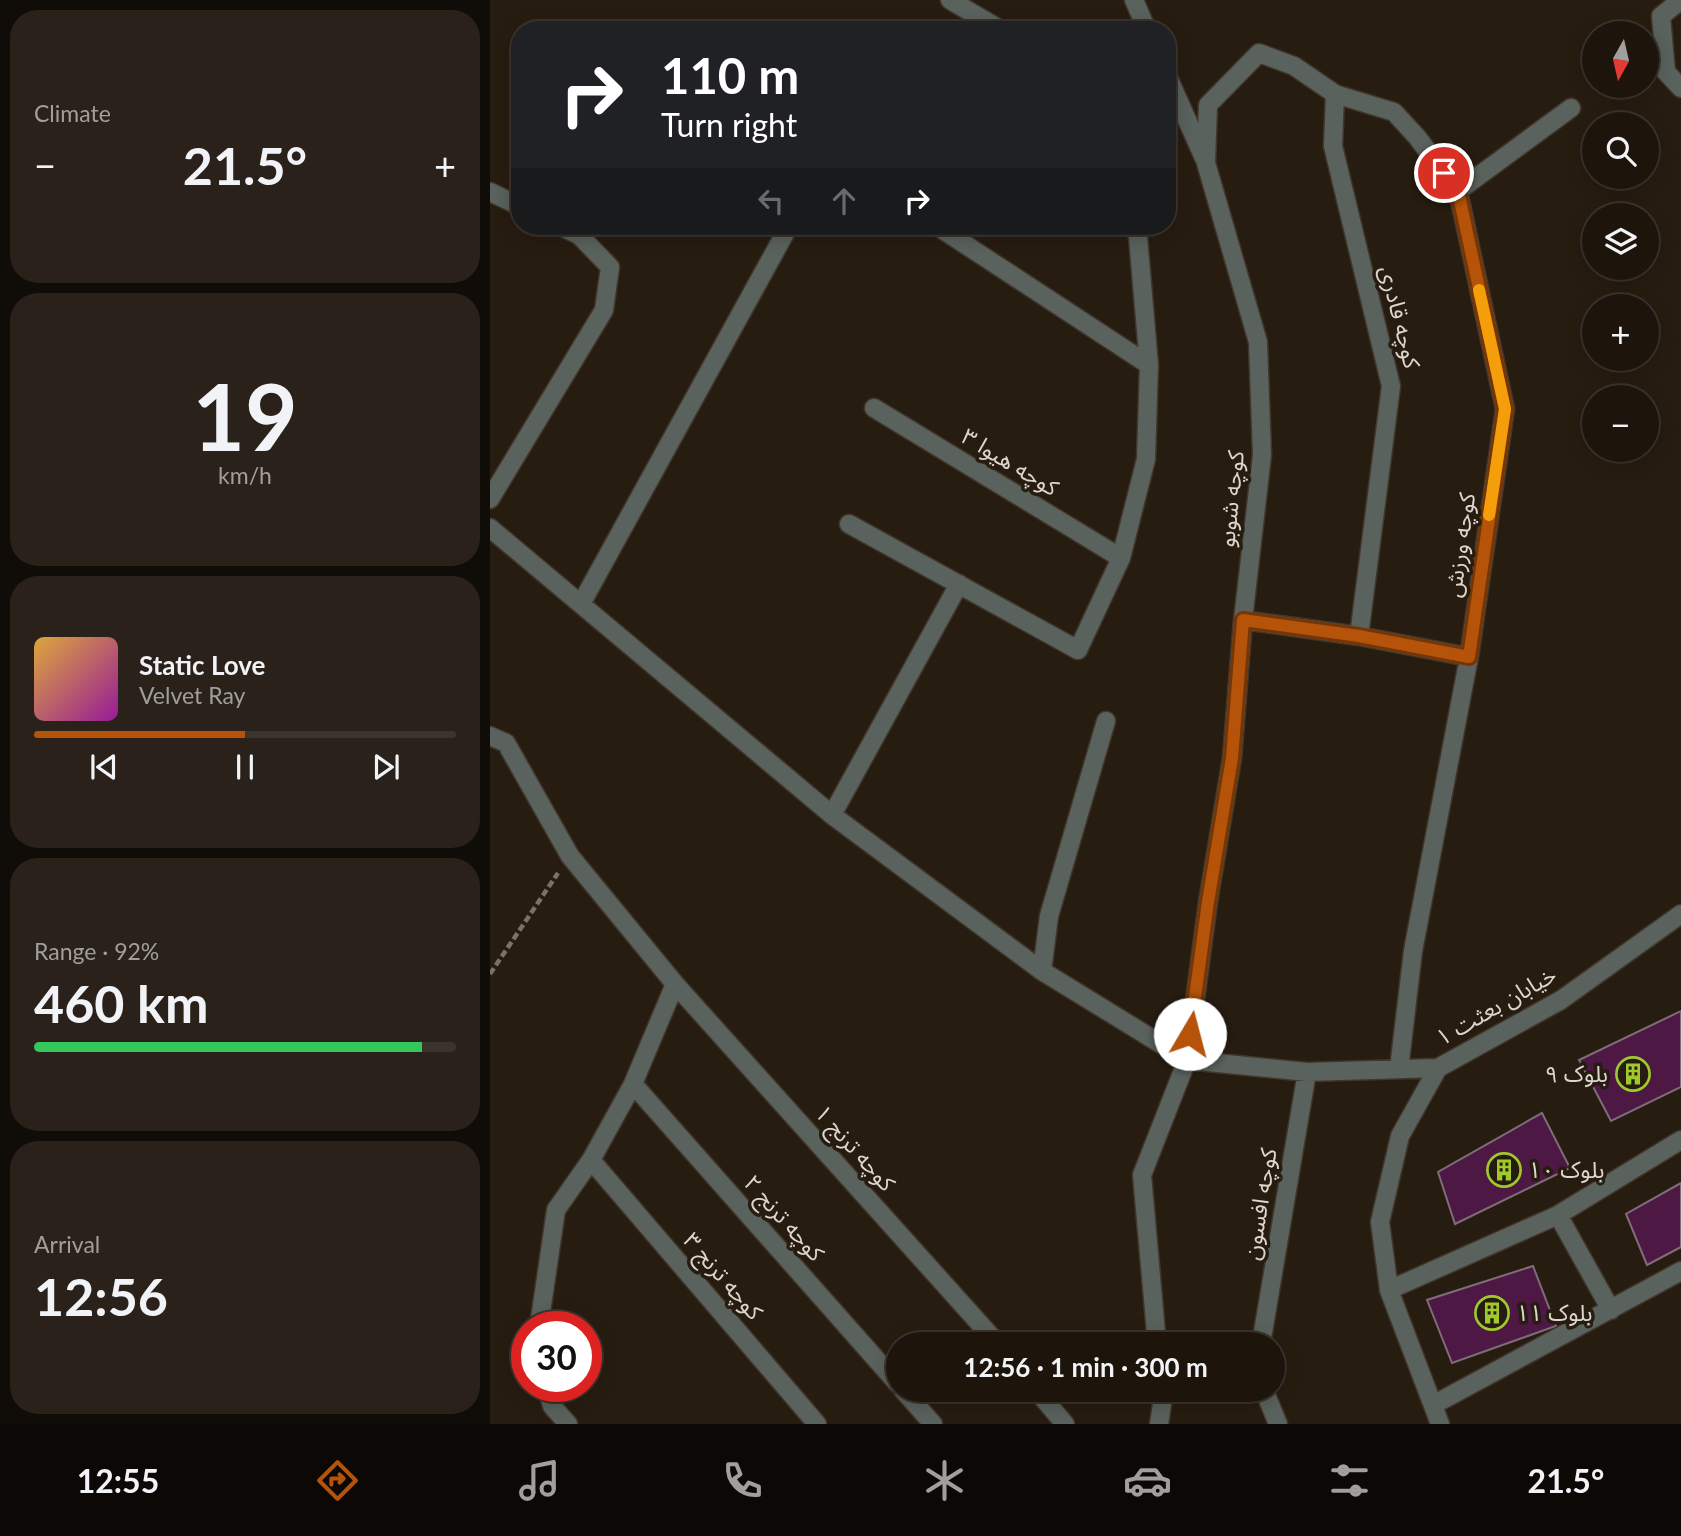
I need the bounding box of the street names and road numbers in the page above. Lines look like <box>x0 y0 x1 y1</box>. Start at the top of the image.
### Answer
street label: کوچه قادری <box>1373 263 1427 372</box>
street label: کوچه هیوا ۳ <box>956 421 1065 503</box>
street label: کوچه شوبو <box>1211 449 1251 549</box>
street label: کوچه ورزش <box>1438 490 1482 599</box>
street label: خیابان بعثت ۱ <box>1430 959 1561 1051</box>
street label: کوچه ترنج ۱ <box>807 1098 902 1199</box>
street label: کوچه افسون <box>1236 1145 1284 1262</box>
street label: کوچه ترنج ۲ <box>736 1168 831 1269</box>
street label: کوچه ترنج ۳ <box>675 1226 770 1328</box>

